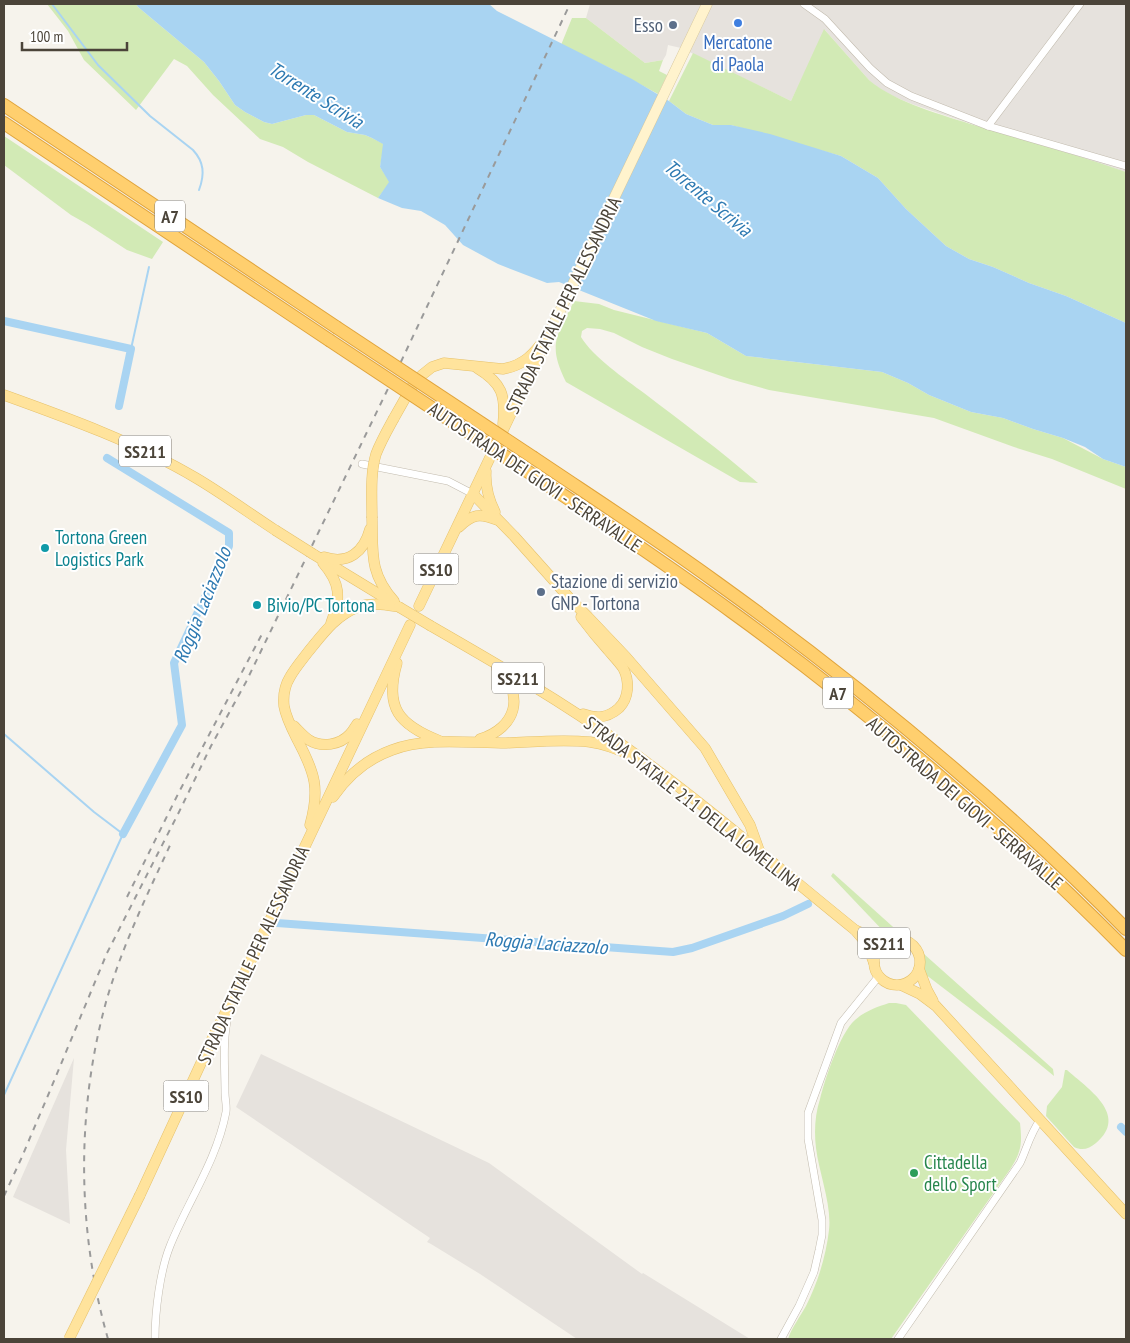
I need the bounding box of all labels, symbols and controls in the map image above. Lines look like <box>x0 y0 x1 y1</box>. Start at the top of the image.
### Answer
place label: Esso <box>634 13 663 37</box>
marker: Mercatone di Paola <box>732 17 744 29</box>
marker: Esso <box>667 19 679 31</box>
scale bar <box>22 20 128 52</box>
text: 100 m <box>30 27 63 46</box>
place label: Mercatone di Paola <box>704 30 773 76</box>
water label: Torrente Scrivia <box>264 56 369 135</box>
water label: Torrente Scrivia <box>659 154 758 243</box>
street label: STRADA STATALE PER ALESSANDRIA <box>500 192 626 418</box>
road number: A7 <box>155 200 185 232</box>
street label: AUTOSTRADA DEI GIOVI - SERRAVALLE <box>424 396 646 558</box>
road number: SS211 <box>119 436 171 466</box>
place label: Tortona Green Logistics Park <box>55 525 147 571</box>
marker: Tortona Green Logistics Park <box>39 542 51 554</box>
water label: Roggia Laciazzolo <box>167 542 238 667</box>
road number: SS10 <box>414 554 458 584</box>
place label: Stazione di servizio GNP - Tortona <box>551 569 678 615</box>
marker: Stazione di servizio GNP - Tortona <box>535 586 547 598</box>
place label: Bivio/PC Tortona <box>267 593 375 617</box>
marker: Bivio/PC Tortona <box>251 599 263 611</box>
road number: SS211 <box>492 662 544 694</box>
road number: A7 <box>823 678 853 708</box>
street label: STRADA STATALE 211 DELLA LOMELLINA <box>580 711 806 895</box>
street label: AUTOSTRADA DEI GIOVI - SERRAVALLE <box>862 711 1068 895</box>
street label: STRADA STATALE PER ALESSANDRIA <box>192 842 314 1068</box>
water label: Roggia Laciazzolo <box>484 926 610 960</box>
road number: SS211 <box>858 928 910 958</box>
road number: SS10 <box>164 1080 208 1112</box>
place label: Cittadella dello Sport <box>924 1150 997 1196</box>
marker: Cittadella dello Sport <box>908 1167 920 1179</box>

